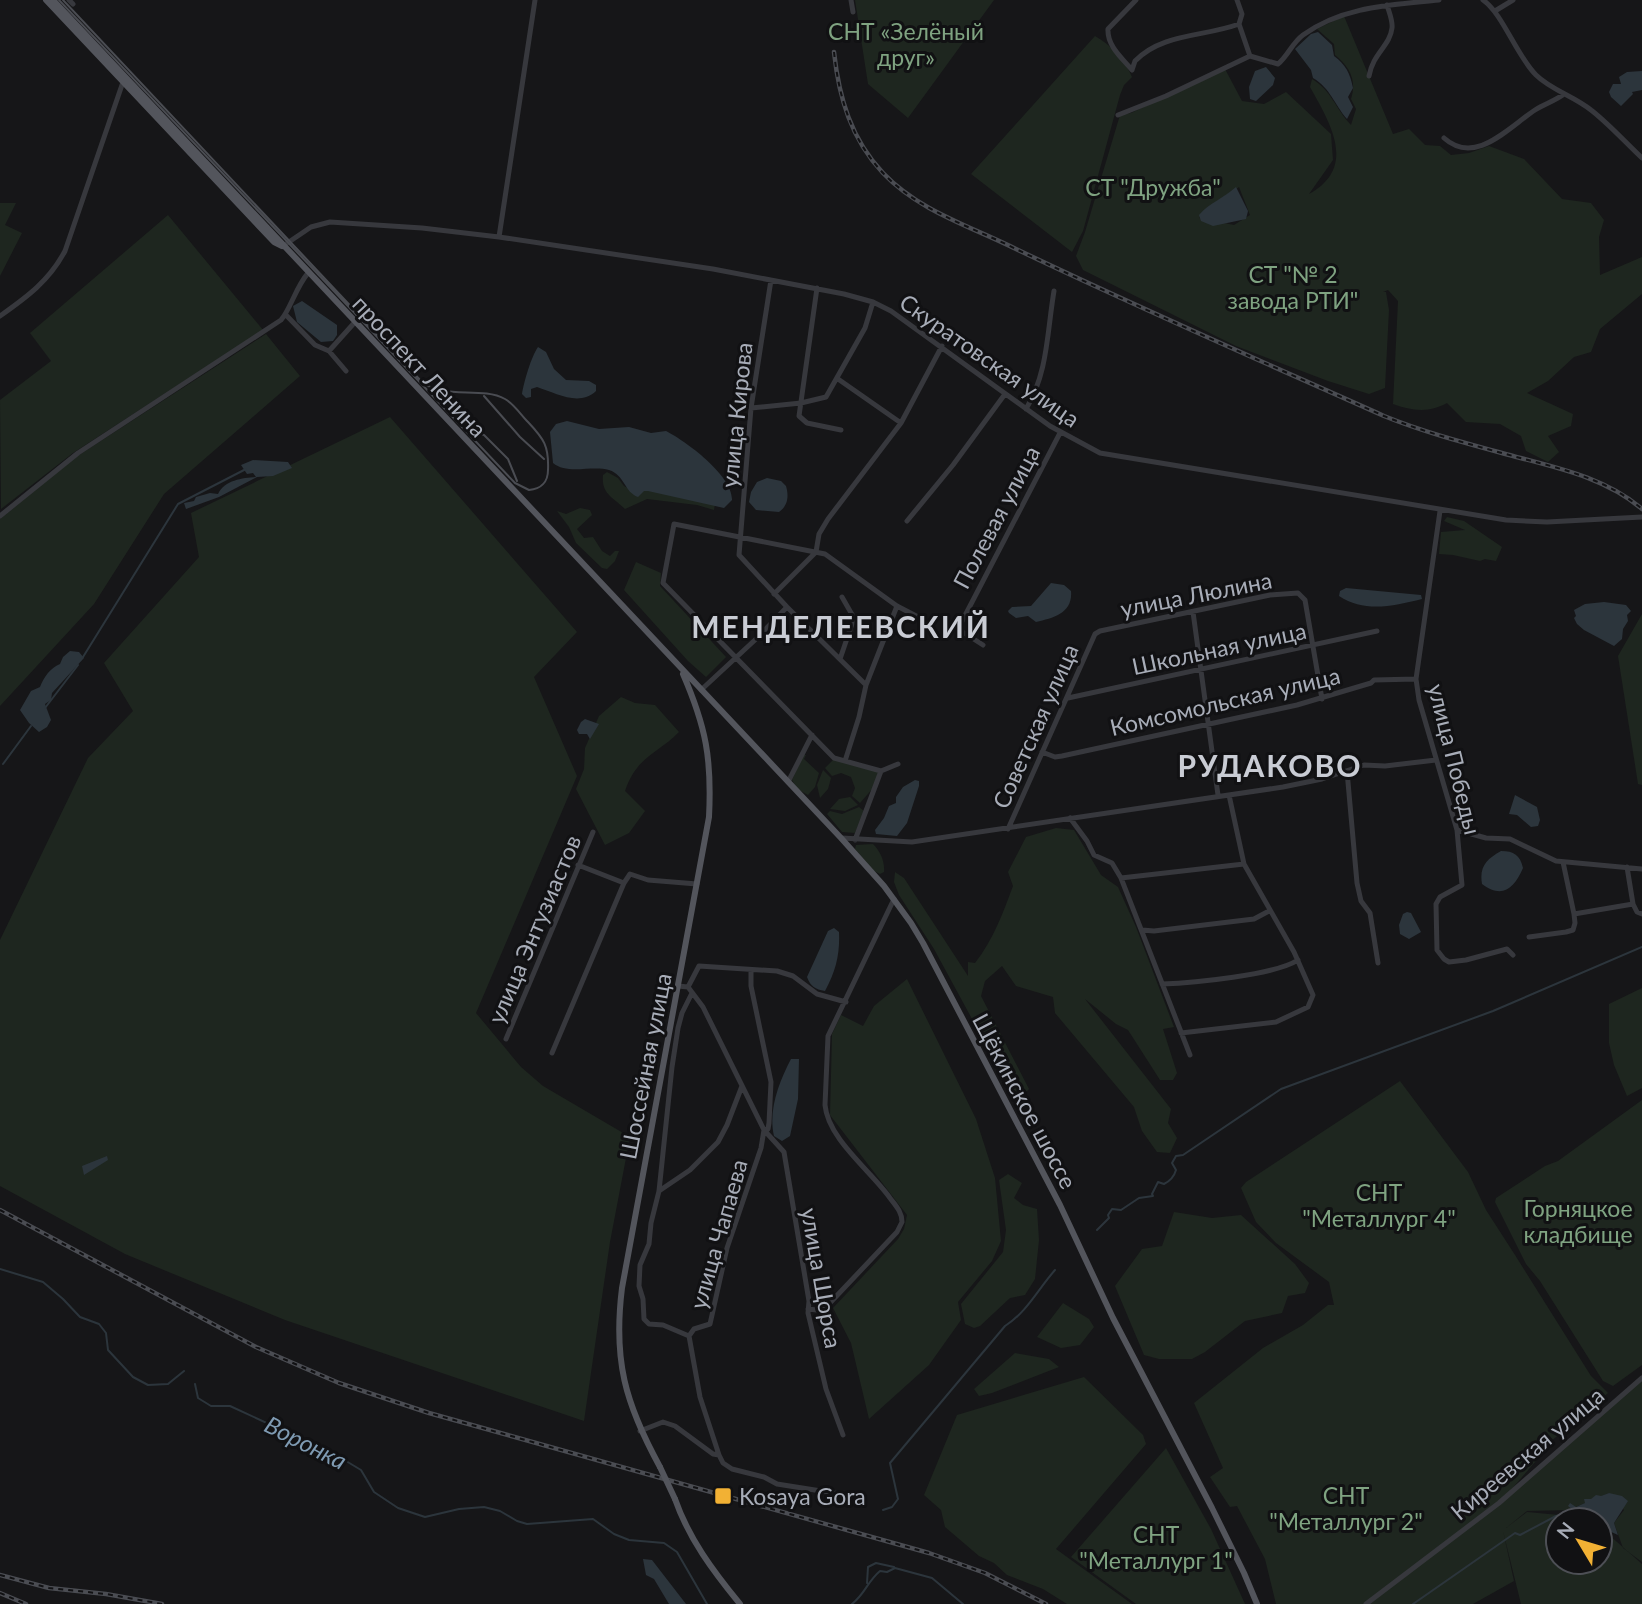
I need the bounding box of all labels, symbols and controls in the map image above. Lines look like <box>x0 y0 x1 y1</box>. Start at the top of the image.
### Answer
park label: СНТ «Зелёный друг» <box>828 17 984 71</box>
park label: СТ "Дружба" <box>1085 173 1221 201</box>
park label: СТ "№ 2 завода РТИ" <box>1228 260 1358 314</box>
street label: Скуратовская улица <box>895 287 1085 433</box>
street label: проспект Ленина <box>347 289 493 443</box>
street label: улица Кирова <box>714 341 758 489</box>
street label: Полевая улица <box>947 441 1045 593</box>
street label: улица Люлина <box>1118 566 1274 622</box>
district label: МЕНДЕЛЕЕВСКИЙ <box>691 608 991 644</box>
street label: Школьная улица <box>1129 616 1309 680</box>
street label: Советская улица <box>986 639 1084 813</box>
street label: Комсомольская улица <box>1107 661 1343 741</box>
street label: улица Победы <box>1423 681 1487 837</box>
district label: РУДАКОВО <box>1177 747 1363 783</box>
street label: улица Энтузиастов <box>482 831 586 1027</box>
street label: Шоссейная улица <box>613 971 677 1161</box>
street label: Щёкинское шоссе <box>967 1009 1083 1193</box>
street label: улица Чапаева <box>683 1156 753 1312</box>
park label: СНТ "Металлург 4" <box>1302 1178 1456 1232</box>
park label: Горняцкое кладбище <box>1523 1194 1633 1248</box>
street label: улица Щорса <box>796 1206 848 1350</box>
street label: Киреевская улица <box>1445 1381 1609 1525</box>
water label: Воронка <box>260 1409 352 1475</box>
park label: СНТ "Металлург 2" <box>1269 1481 1423 1535</box>
place label: Kosaya Gora <box>739 1482 866 1510</box>
marker: Kosaya Gora <box>713 1486 733 1506</box>
north arrow <box>1544 1506 1614 1576</box>
text: N <box>1552 1517 1579 1543</box>
park label: СНТ "Металлург 1" <box>1079 1520 1233 1574</box>

